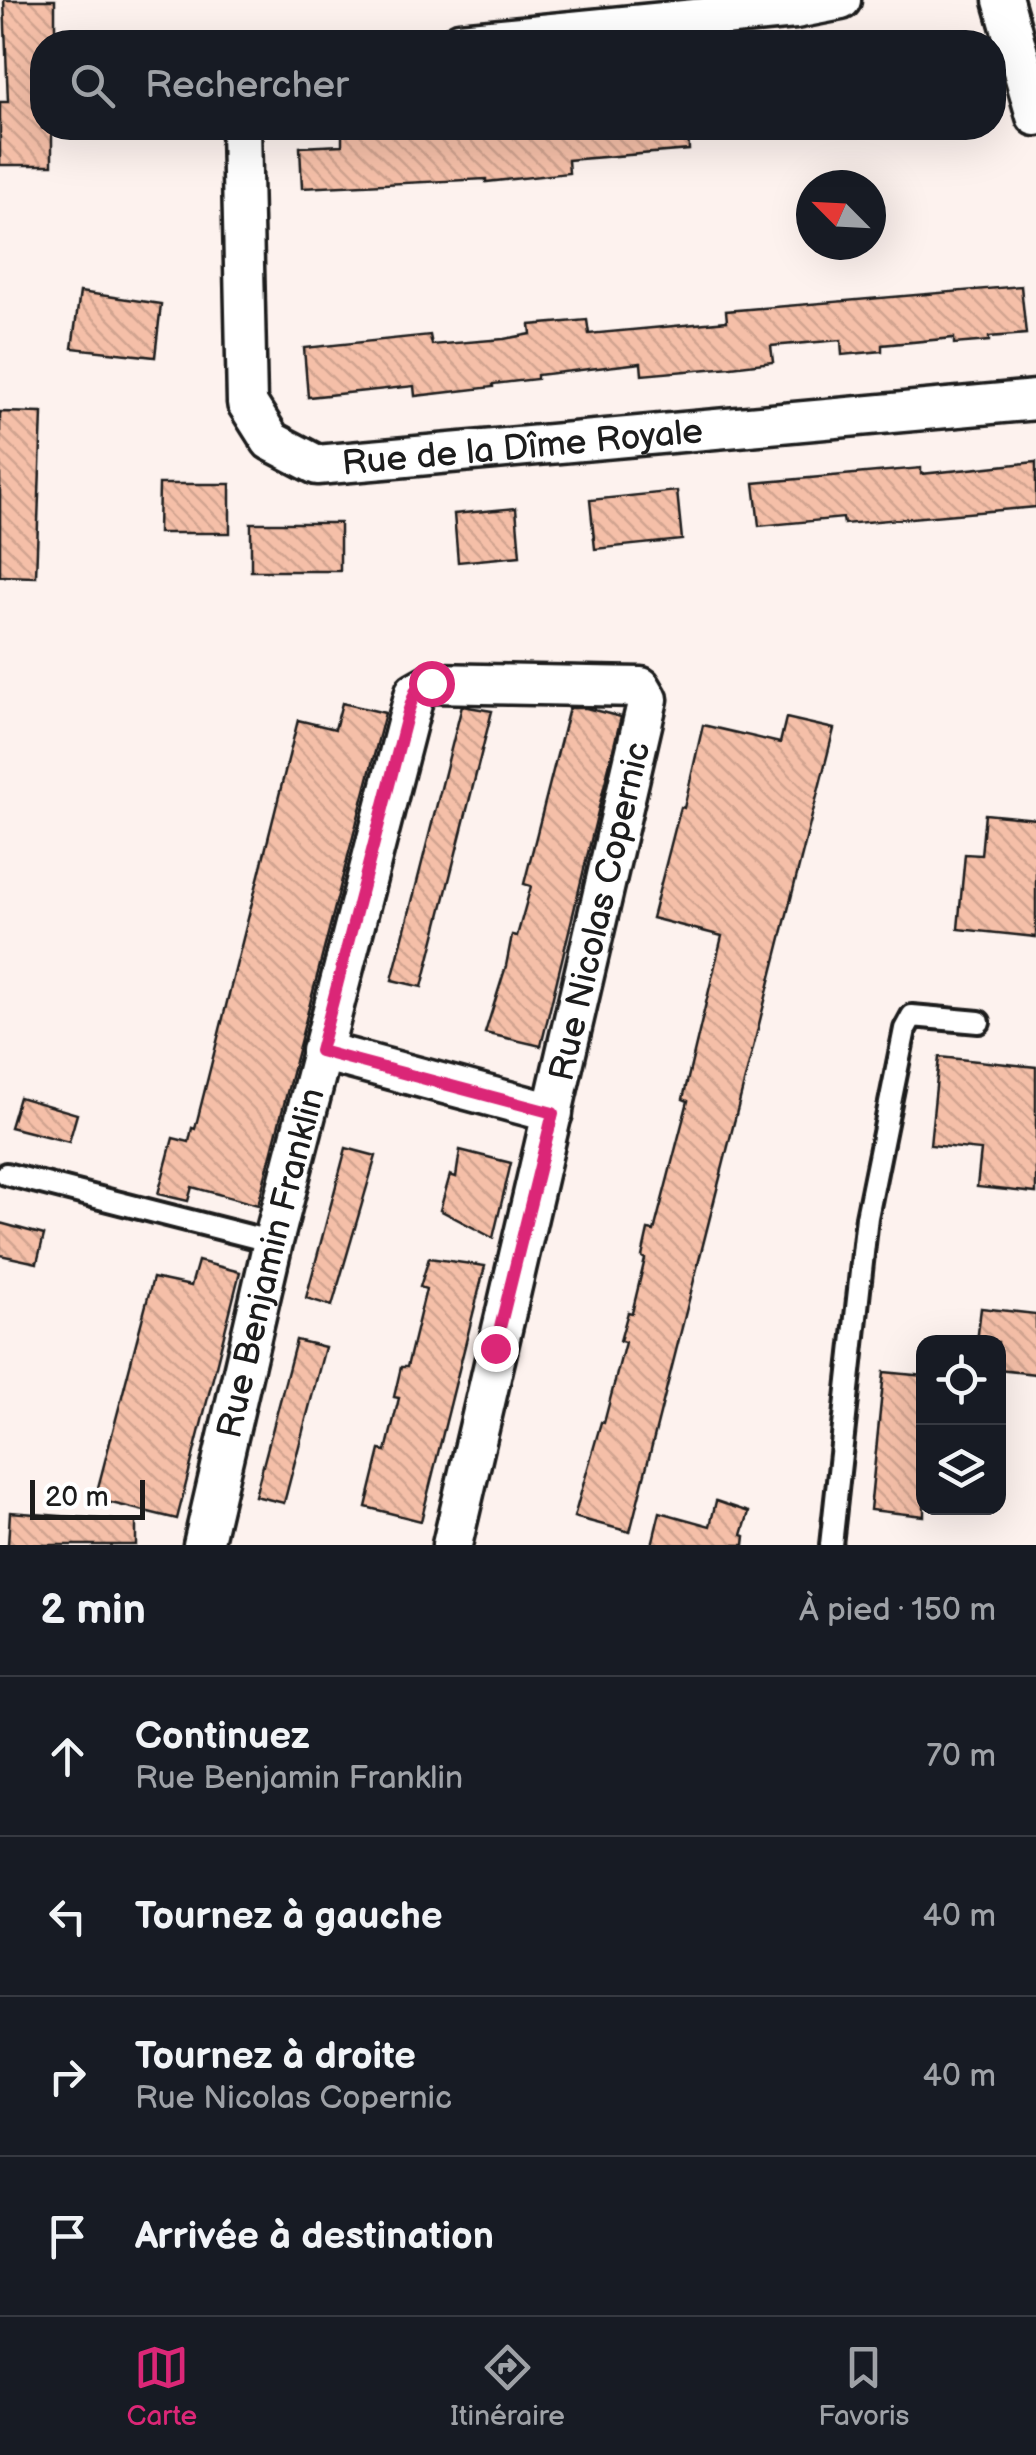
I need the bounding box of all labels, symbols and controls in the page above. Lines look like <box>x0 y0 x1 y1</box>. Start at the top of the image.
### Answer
search box <box>30 30 1006 140</box>
icon: search <box>65 58 120 113</box>
text: Rechercher <box>145 63 349 108</box>
north arrow <box>796 170 886 260</box>
street label: Rue de la Dîme Royale <box>340 410 705 486</box>
route start <box>409 661 455 707</box>
street label: Rue Nicolas Copernic <box>541 738 660 1085</box>
street label: Rue Benjamin Franklin <box>208 1084 335 1442</box>
route end <box>473 1326 519 1372</box>
map controls <box>916 1335 1006 1515</box>
button: locate <box>916 1335 1006 1425</box>
button: layers <box>916 1425 1006 1515</box>
scale bar <box>30 1475 145 1520</box>
text: 20 m <box>45 1481 109 1514</box>
text: 2 min <box>40 1585 146 1636</box>
text: À pied · 150 m <box>799 1591 996 1630</box>
text: Continuez <box>135 1714 310 1759</box>
icon: ahead <box>40 1729 95 1784</box>
text: 70 m <box>926 1737 996 1776</box>
text: Rue Benjamin Franklin <box>135 1759 463 1798</box>
icon: left <box>40 1889 95 1944</box>
text: Tournez à gauche <box>135 1894 443 1939</box>
text: 40 m <box>923 1897 996 1936</box>
text: Tournez à droite <box>135 2034 416 2079</box>
icon: right <box>40 2049 95 2104</box>
text: 40 m <box>923 2057 996 2096</box>
text: Rue Nicolas Copernic <box>135 2079 452 2118</box>
icon: arrive <box>40 2209 95 2264</box>
text: Arrivée à destination <box>135 2214 494 2259</box>
tab: Carte <box>127 2340 197 2433</box>
tab: Itinéraire <box>450 2340 565 2433</box>
tab: Favoris <box>818 2340 909 2433</box>

